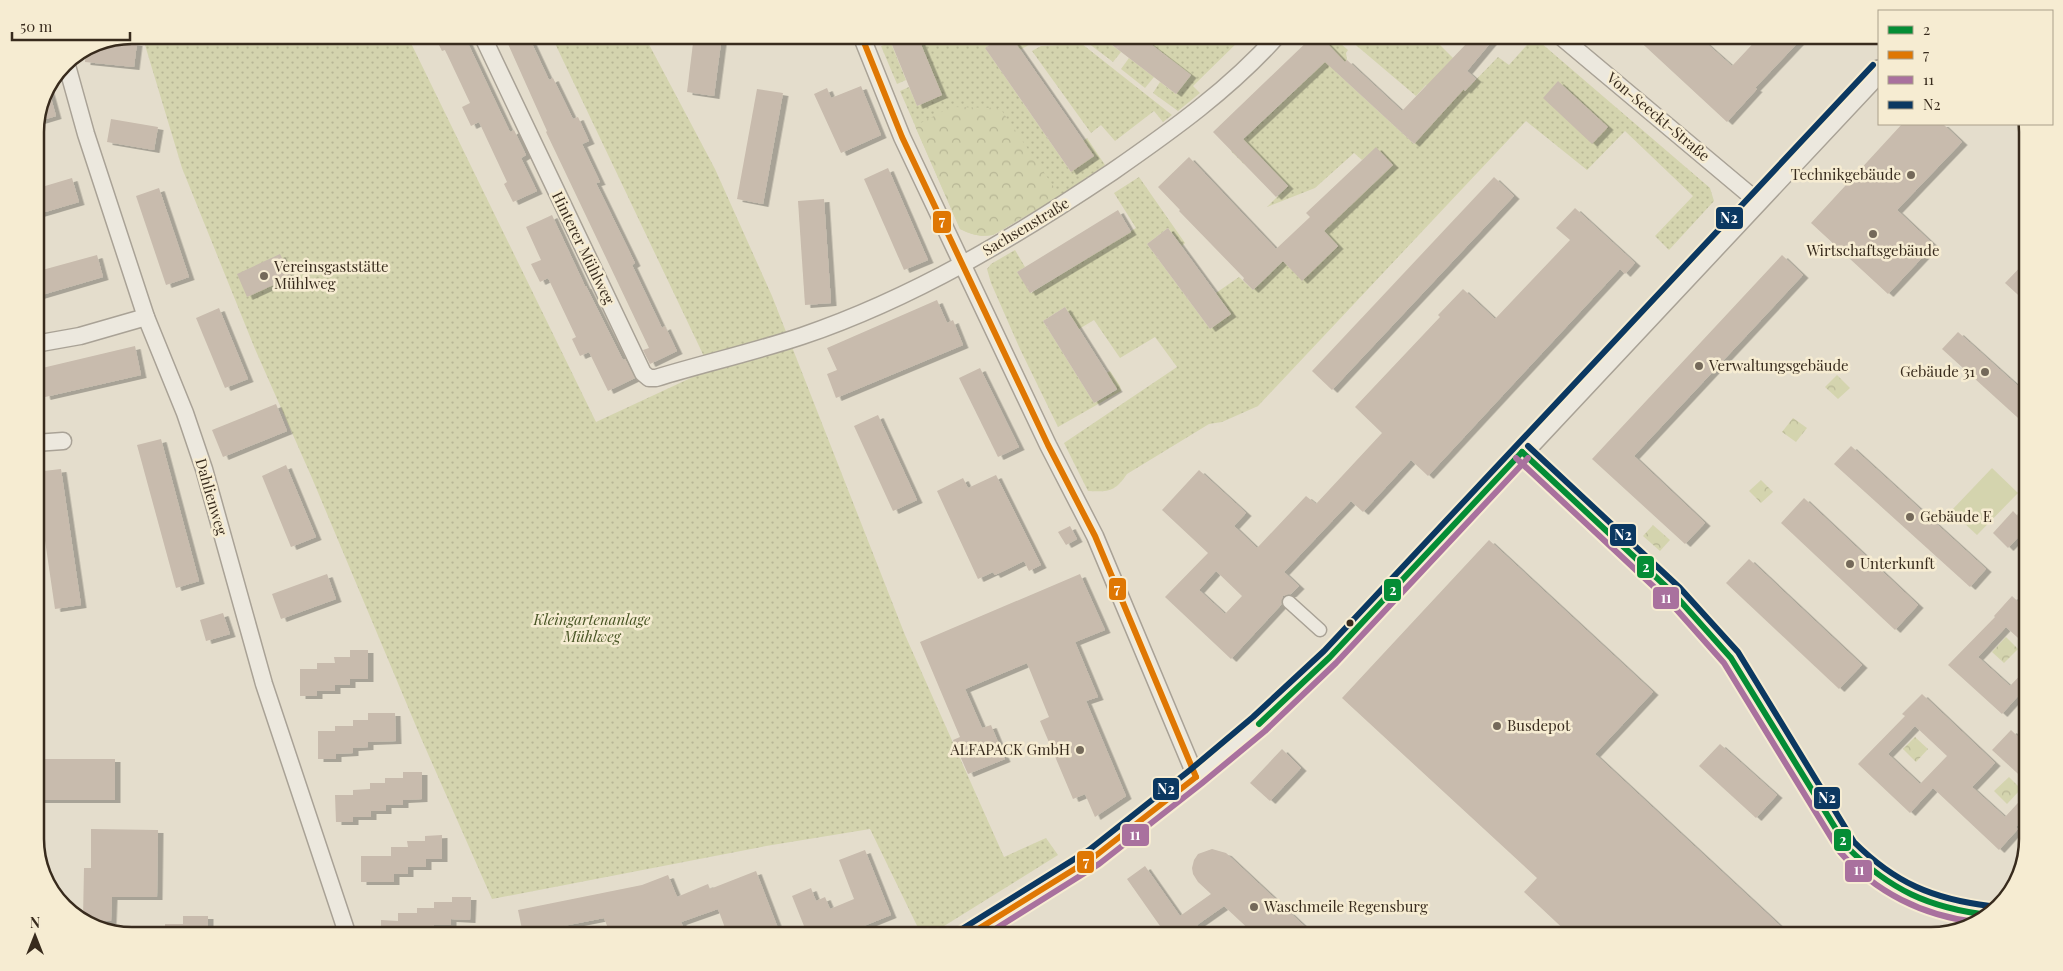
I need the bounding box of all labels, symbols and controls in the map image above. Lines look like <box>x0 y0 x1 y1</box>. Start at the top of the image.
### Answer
scale bar <box>12 10 130 42</box>
legend <box>1878 10 2053 125</box>
text: 50 m <box>20 16 53 36</box>
text: 2 <box>1923 19 1930 39</box>
text: 7 <box>1923 44 1929 64</box>
street label: Von-Seeckt-Straße <box>1602 67 1714 165</box>
text: 11 <box>1923 69 1935 89</box>
text: N2 <box>1923 94 1941 114</box>
place label: Technikgebäude <box>1791 164 1901 184</box>
marker: Technikgebäude <box>1905 169 1917 181</box>
street label: Hinterer Mühlweg <box>548 188 620 307</box>
street label: Sachsenstraße <box>979 192 1072 260</box>
line badge: N2 <box>1715 206 1744 230</box>
text: N2 <box>1720 208 1738 227</box>
line badge: 7 <box>932 210 952 234</box>
text: 7 <box>939 211 946 230</box>
marker: Wirtschaftsgebäude <box>1867 228 1879 240</box>
place label: Wirtschaftsgebäude <box>1805 240 1940 260</box>
place label: Vereinsgaststätte Mühlweg <box>273 256 389 293</box>
marker: Vereinsgaststätte Mühlweg <box>258 270 270 282</box>
place label: Verwaltungsgebäude <box>1708 355 1849 375</box>
marker: Verwaltungsgebäude <box>1693 360 1705 372</box>
place label: Gebäude 31 <box>1900 361 1975 381</box>
marker: Gebäude 31 <box>1979 366 1991 378</box>
street label: Dahlienweg <box>191 456 232 538</box>
place label: Gebäude E <box>1920 506 1992 526</box>
marker: Gebäude E <box>1904 511 1916 523</box>
line badge: N2 <box>1609 523 1637 547</box>
text: N2 <box>1614 525 1632 544</box>
place label: Unterkunft <box>1860 553 1935 573</box>
line badge: 2 <box>1636 555 1655 579</box>
text: 2 <box>1642 557 1650 576</box>
marker: Unterkunft <box>1844 558 1856 570</box>
line badge: 7 <box>1108 577 1127 601</box>
line badge: 2 <box>1383 578 1402 602</box>
text: 7 <box>1114 579 1121 598</box>
text: 2 <box>1389 580 1397 599</box>
line badge: 11 <box>1652 586 1680 610</box>
text: 11 <box>1661 588 1671 607</box>
park label: Kleingartenanlage Mühlweg <box>533 609 651 646</box>
unlabelled marker <box>1345 618 1355 628</box>
place label: Busdepot <box>1507 715 1571 735</box>
marker: Busdepot <box>1491 720 1503 732</box>
place label: ALFAPACK GmbH <box>949 739 1070 759</box>
marker: ALFAPACK GmbH <box>1074 744 1086 756</box>
line badge: N2 <box>1152 777 1180 801</box>
text: N2 <box>1157 779 1175 798</box>
line badge: N2 <box>1813 786 1841 810</box>
text: N2 <box>1818 788 1836 807</box>
line badge: 11 <box>1121 823 1150 847</box>
text: 11 <box>1130 825 1140 844</box>
line badge: 2 <box>1833 828 1852 852</box>
text: 2 <box>1839 830 1847 849</box>
line badge: 7 <box>1076 850 1095 874</box>
text: 7 <box>1083 852 1090 871</box>
line badge: 11 <box>1844 859 1873 883</box>
text: 11 <box>1854 860 1864 879</box>
place label: Waschmeile Regensburg <box>1263 896 1428 916</box>
marker: Waschmeile Regensburg <box>1248 901 1260 913</box>
north arrow <box>10 911 60 961</box>
text: N <box>30 913 40 932</box>

